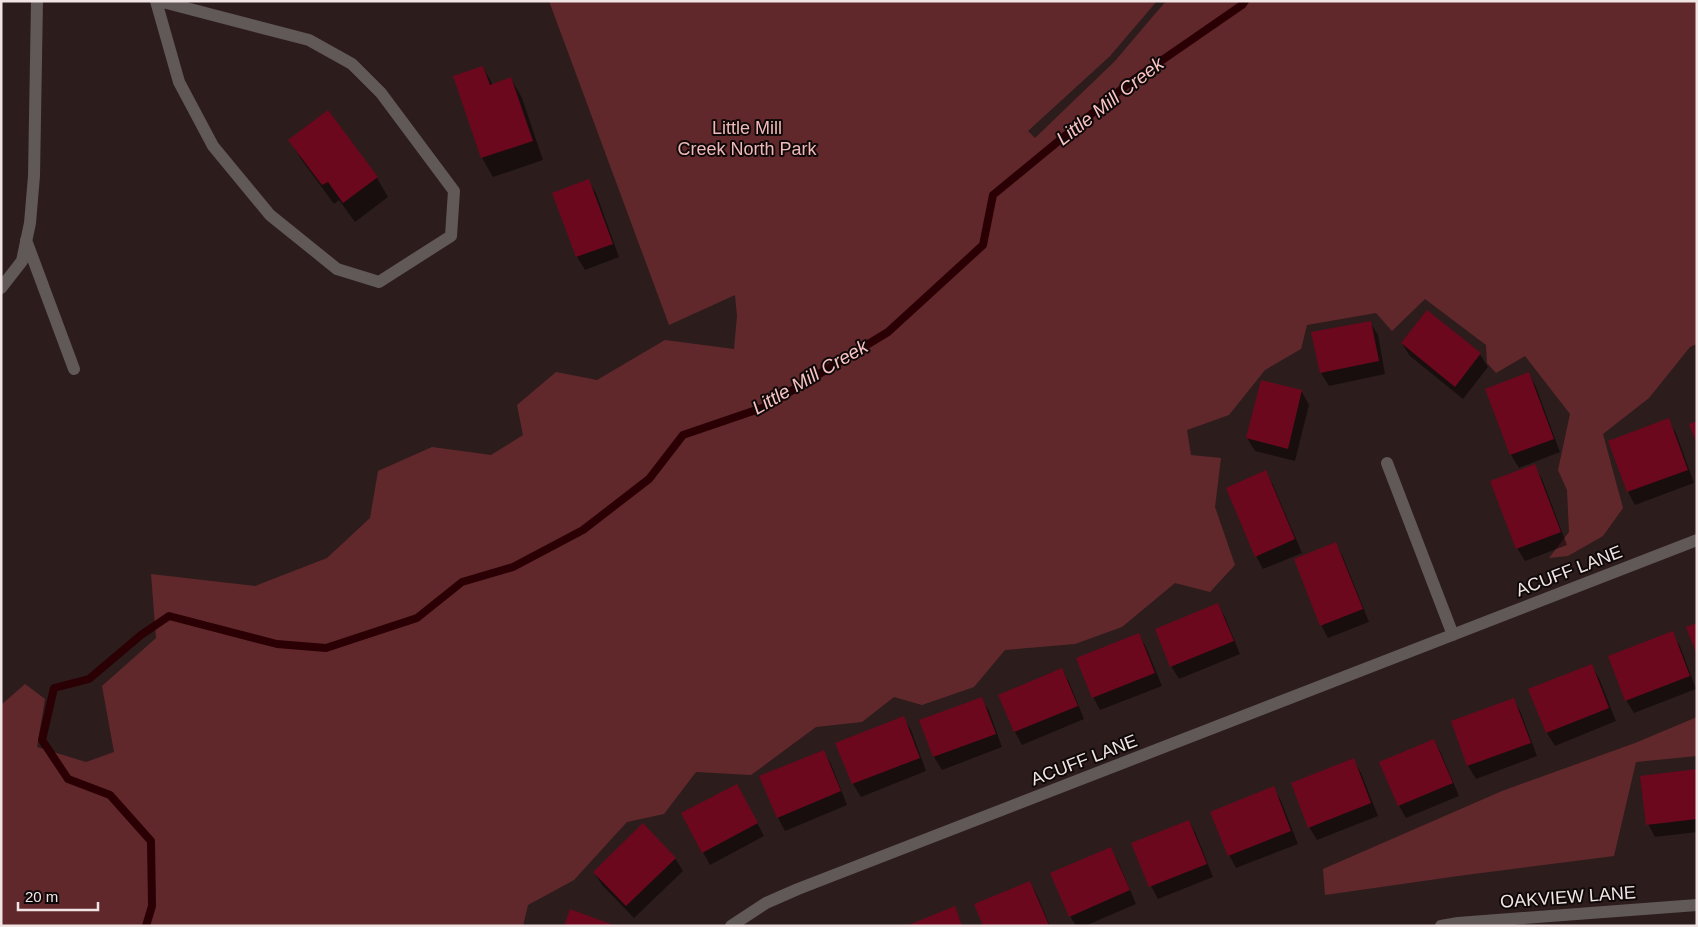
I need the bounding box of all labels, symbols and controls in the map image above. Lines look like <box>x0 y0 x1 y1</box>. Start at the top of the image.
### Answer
water label: Little Mill Creek <box>1052 52 1169 149</box>
park label: Little Mill Creek North Park <box>677 118 818 159</box>
water label: Little Mill Creek <box>749 335 873 419</box>
street label: ACUFF LANE <box>1513 542 1625 600</box>
street label: ACUFF LANE <box>1028 731 1140 789</box>
scale bar <box>18 880 98 912</box>
street label: OAKVIEW LANE <box>1499 882 1637 912</box>
text: 20 m <box>25 888 58 905</box>

